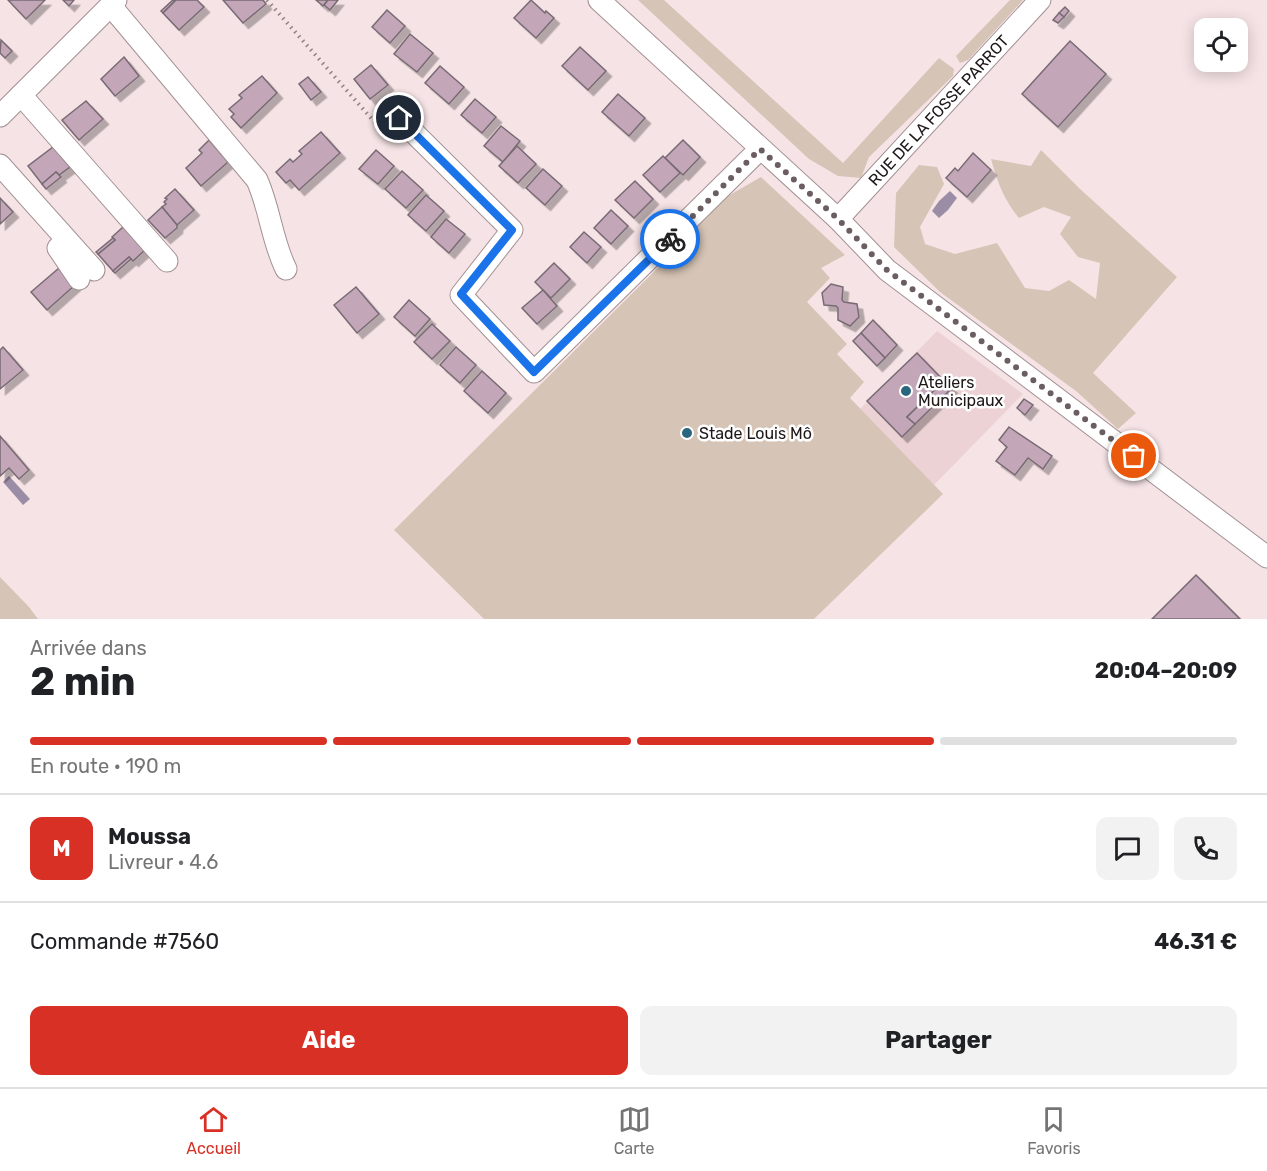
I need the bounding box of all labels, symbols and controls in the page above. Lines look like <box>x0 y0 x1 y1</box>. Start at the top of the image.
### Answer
map controls <box>1194 18 1248 72</box>
button: locate <box>1194 18 1248 72</box>
street label: RUE DE LA FOSSE PARROT <box>865 31 1013 190</box>
pin <box>373 92 424 143</box>
icon: home <box>382 101 415 134</box>
courier <box>640 209 700 269</box>
icon: bike <box>654 223 687 256</box>
place label: Ateliers Municipaux <box>918 373 1004 410</box>
marker: Ateliers Municipaux <box>899 384 913 398</box>
place label: Stade Louis Mô <box>699 424 812 443</box>
marker: Stade Louis Mô <box>680 426 694 440</box>
pin <box>1108 430 1159 481</box>
icon: bag <box>1117 439 1150 472</box>
text: Arrivée dans <box>30 636 147 660</box>
text: 20:04–20:09 <box>1095 657 1237 684</box>
text: 2 min <box>30 659 136 705</box>
text: En route · 190 m <box>30 754 181 778</box>
button: chat <box>1096 817 1159 880</box>
button: phone <box>1174 817 1237 880</box>
text: Moussa <box>108 823 191 850</box>
text: M <box>52 835 71 862</box>
text: Livreur · 4.6 <box>108 850 218 874</box>
text: Commande #7560 <box>30 928 219 955</box>
text: 46.31 € <box>1154 928 1237 955</box>
button: Aide <box>30 1006 628 1075</box>
button: Partager <box>640 1006 1237 1075</box>
tab: Accueil <box>186 1103 241 1158</box>
tab: Carte <box>614 1103 654 1158</box>
tab: Favoris <box>1027 1103 1081 1158</box>

